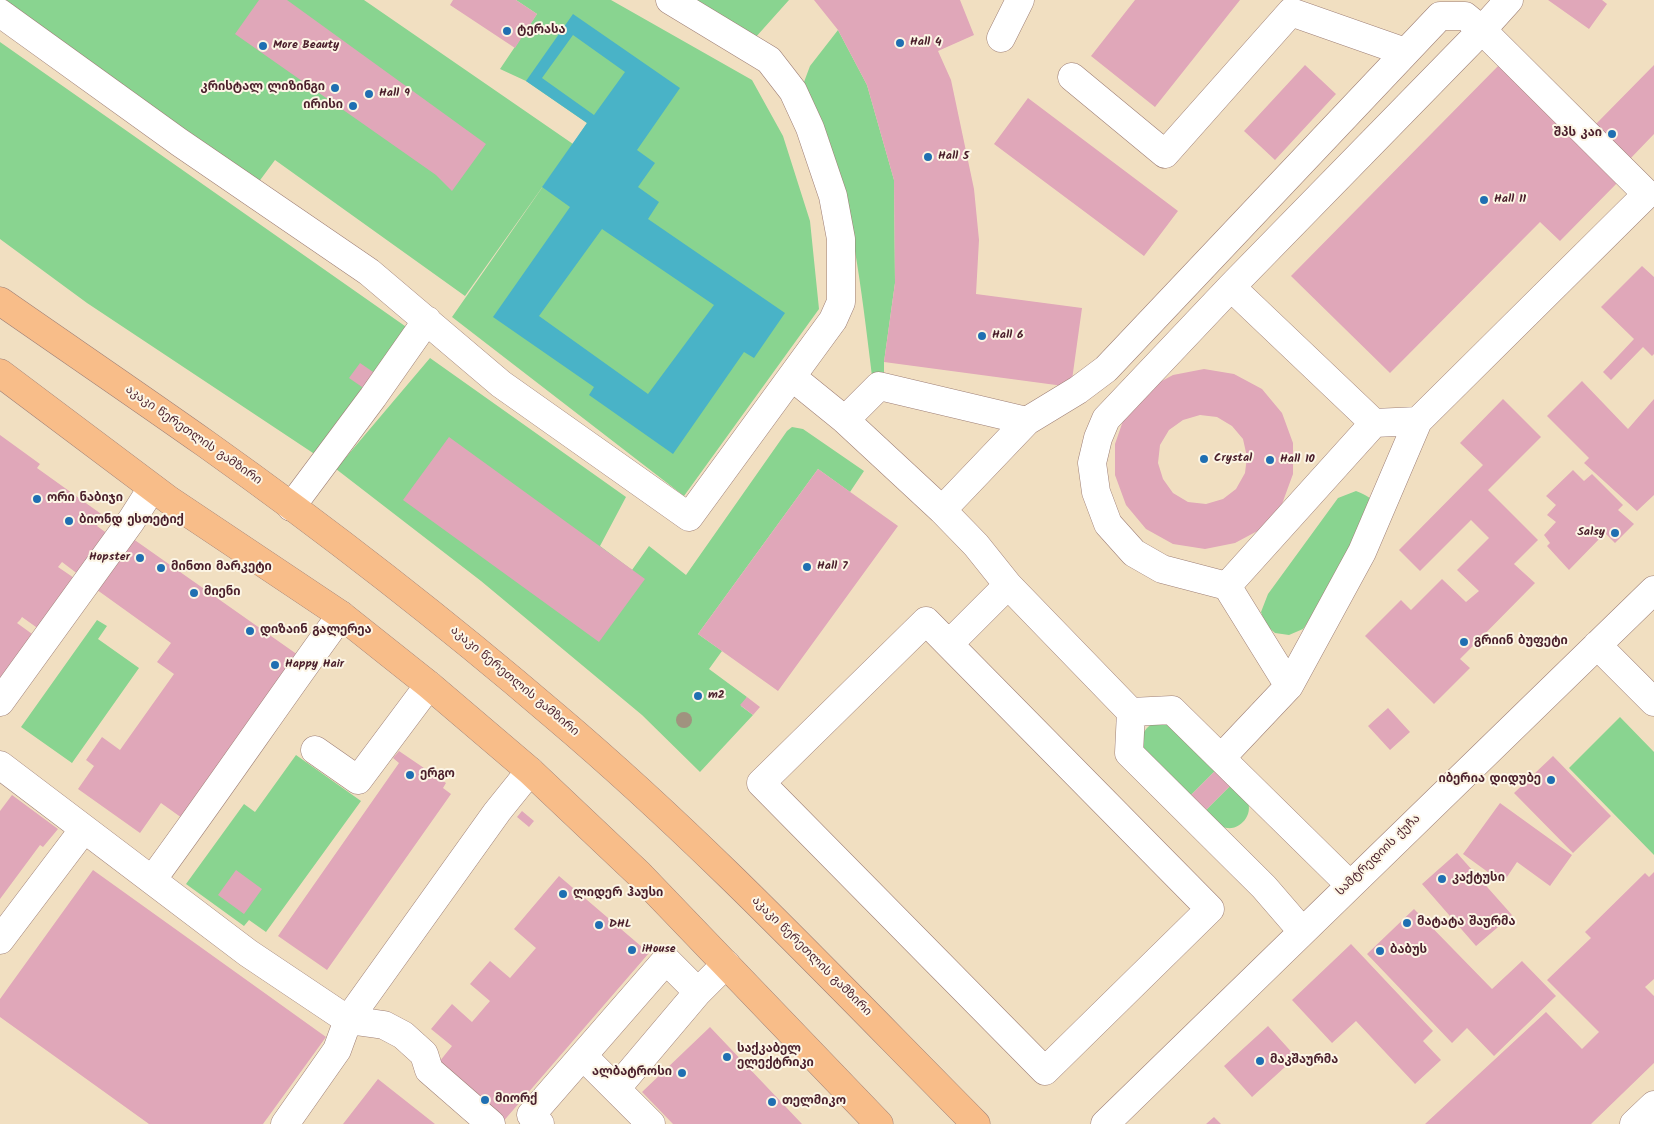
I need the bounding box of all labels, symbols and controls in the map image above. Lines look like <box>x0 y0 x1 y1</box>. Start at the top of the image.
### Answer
place label: ტერასა <box>517 24 566 38</box>
marker: ტერასა <box>501 25 513 37</box>
place label: Hall 4 <box>910 36 941 50</box>
marker: Hall 4 <box>894 37 906 49</box>
place label: More Beauty <box>273 39 339 53</box>
marker: More Beauty <box>257 40 269 52</box>
place label: კრისტალ ლიზინგი <box>201 81 325 95</box>
marker: კრისტალ ლიზინგი <box>329 82 341 94</box>
place label: Hall 9 <box>379 87 410 101</box>
marker: Hall 9 <box>363 88 375 100</box>
place label: ირისი <box>303 99 343 113</box>
marker: ირისი <box>347 100 359 112</box>
place label: შპს კაი <box>1554 127 1602 141</box>
marker: შპს კაი <box>1606 128 1618 140</box>
place label: Hall 5 <box>938 150 969 164</box>
marker: Hall 5 <box>922 151 934 163</box>
place label: Hall 11 <box>1494 193 1526 207</box>
marker: Hall 11 <box>1478 194 1490 206</box>
place label: Hall 6 <box>992 329 1023 343</box>
marker: Hall 6 <box>976 330 988 342</box>
street label: აკაკი წერეთლის გამზირი <box>122 383 264 489</box>
place label: Crystal <box>1214 452 1252 466</box>
marker: Crystal <box>1198 453 1210 465</box>
place label: Hall 10 <box>1280 453 1315 467</box>
marker: Hall 10 <box>1264 454 1276 466</box>
place label: ორი ნაბიჯი <box>47 492 123 506</box>
marker: ორი ნაბიჯი <box>31 493 43 505</box>
place label: ბიონდ ესთეტიქ <box>79 514 184 528</box>
marker: ბიონდ ესთეტიქ <box>63 515 75 527</box>
place label: Salsy <box>1577 526 1605 540</box>
marker: Salsy <box>1609 527 1621 539</box>
place label: Hopster <box>89 551 130 565</box>
marker: Hopster <box>134 552 146 564</box>
place label: Hall 7 <box>817 560 848 574</box>
place label: მინთი მარკეტი <box>171 561 272 575</box>
marker: Hall 7 <box>801 561 813 573</box>
marker: მინთი მარკეტი <box>155 562 167 574</box>
place label: მიენი <box>204 586 240 600</box>
marker: მიენი <box>188 587 200 599</box>
place label: დიზაინ გალერეა <box>260 624 372 638</box>
street label: აკაკი წერეთლის გამზირი <box>447 624 581 740</box>
marker: დიზაინ გალერეა <box>244 625 256 637</box>
place label: გრიინ ბუფეტი <box>1474 635 1568 649</box>
marker: გრიინ ბუფეტი <box>1458 636 1470 648</box>
place label: Happy Hair <box>285 658 344 672</box>
marker: Happy Hair <box>269 659 281 671</box>
place label: m2 <box>708 689 725 703</box>
marker: m2 <box>692 690 704 702</box>
place label: ერგო <box>420 768 455 782</box>
marker: ერგო <box>404 769 416 781</box>
place label: იბერია დიდუბე <box>1438 773 1541 787</box>
marker: იბერია დიდუბე <box>1545 774 1557 786</box>
street label: სამტრედიის ქუჩა <box>1334 812 1424 900</box>
place label: კაქტუსი <box>1452 872 1505 886</box>
marker: კაქტუსი <box>1436 873 1448 885</box>
place label: ლიდერ ჰაუსი <box>573 887 663 901</box>
marker: ლიდერ ჰაუსი <box>557 888 569 900</box>
street label: აკაკი წერეთლის გამზირი <box>748 894 874 1020</box>
place label: მატატა შაურმა <box>1417 916 1515 930</box>
marker: მატატა შაურმა <box>1401 917 1413 929</box>
place label: DHL <box>609 918 631 932</box>
marker: DHL <box>593 919 605 931</box>
place label: iHouse <box>642 943 676 957</box>
marker: iHouse <box>626 944 638 956</box>
place label: ბაბუს <box>1390 944 1427 958</box>
marker: ბაბუს <box>1374 945 1386 957</box>
place label: საქკაბელ ელექტრიკი <box>737 1043 814 1071</box>
marker: საქკაბელ ელექტრიკი <box>721 1051 733 1063</box>
place label: მაკშაურმა <box>1270 1054 1338 1068</box>
marker: მაკშაურმა <box>1254 1055 1266 1067</box>
place label: ალბატროსი <box>592 1066 672 1080</box>
marker: ალბატროსი <box>676 1067 688 1079</box>
place label: მიორქ <box>495 1093 537 1107</box>
marker: მიორქ <box>479 1094 491 1106</box>
place label: თელმიკო <box>782 1095 846 1109</box>
marker: თელმიკო <box>766 1096 778 1108</box>

